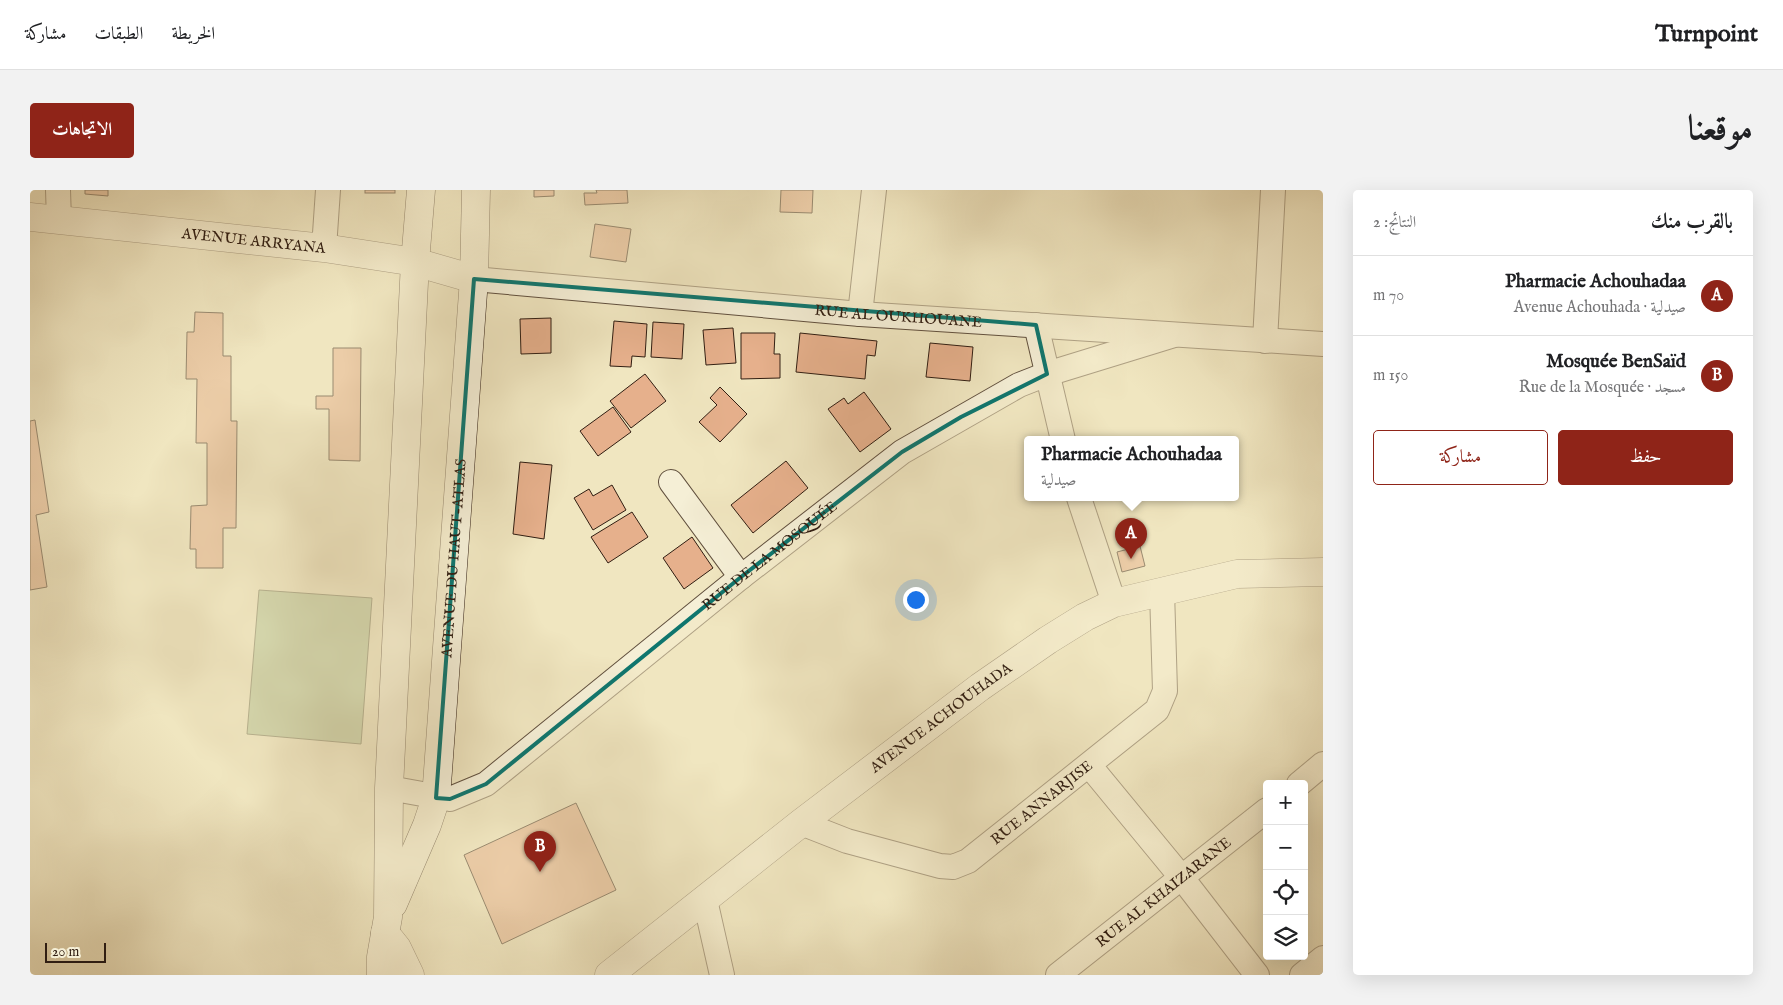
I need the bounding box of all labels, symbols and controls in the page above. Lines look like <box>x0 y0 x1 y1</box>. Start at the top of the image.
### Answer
text: Turnpoint <box>1655 19 1758 50</box>
text: مشاركة <box>25 23 66 46</box>
text: الطبقات <box>94 23 143 46</box>
text: الخريطة <box>171 23 215 46</box>
button: الاتجاهات <box>30 103 134 158</box>
text: موقعنا <box>1688 107 1753 152</box>
text: بالقرب منك <box>1651 209 1733 236</box>
text: النتائج: 2 <box>1373 213 1416 233</box>
street label: AVENUE ARRYANA <box>180 223 328 258</box>
text: Pharmacie Achouhadaa <box>1505 270 1686 294</box>
text: 70 m <box>1373 286 1404 306</box>
text: A <box>1712 286 1722 306</box>
text: صيدلية · Avenue Achouhada <box>1514 298 1686 318</box>
street label: RUE AL OUKHOUANE <box>814 300 983 331</box>
text: Mosquée BenSaïd <box>1546 350 1686 374</box>
text: 150 m <box>1373 366 1408 386</box>
text: B <box>1712 366 1722 386</box>
text: مسجد · Rue de la Mosquée <box>1519 378 1686 398</box>
button: مشاركة <box>1373 430 1548 485</box>
button: حفظ <box>1558 430 1733 485</box>
popup <box>1024 436 1239 501</box>
text: Pharmacie Achouhadaa <box>1041 443 1222 467</box>
street label: AVENUE DU HAUT-ATLAS <box>437 458 470 659</box>
text: صيدلية <box>1041 471 1076 491</box>
street label: RUE DE LA MOSQUÉE <box>698 497 841 614</box>
pin: A <box>1115 518 1147 559</box>
your location <box>903 587 929 613</box>
street label: AVENUE ACHOUHADA <box>865 658 1016 777</box>
street label: RUE ANNARJISE <box>987 756 1096 849</box>
map controls <box>1263 780 1308 960</box>
button: + <box>1263 780 1308 825</box>
button: − <box>1263 825 1308 870</box>
pin: B <box>524 831 556 872</box>
street label: RUE AL KHAIZARANE <box>1092 833 1235 951</box>
button: locate <box>1263 870 1308 915</box>
button: layers <box>1263 915 1308 960</box>
scale bar <box>45 940 106 963</box>
text: 20 m <box>52 943 79 961</box>

